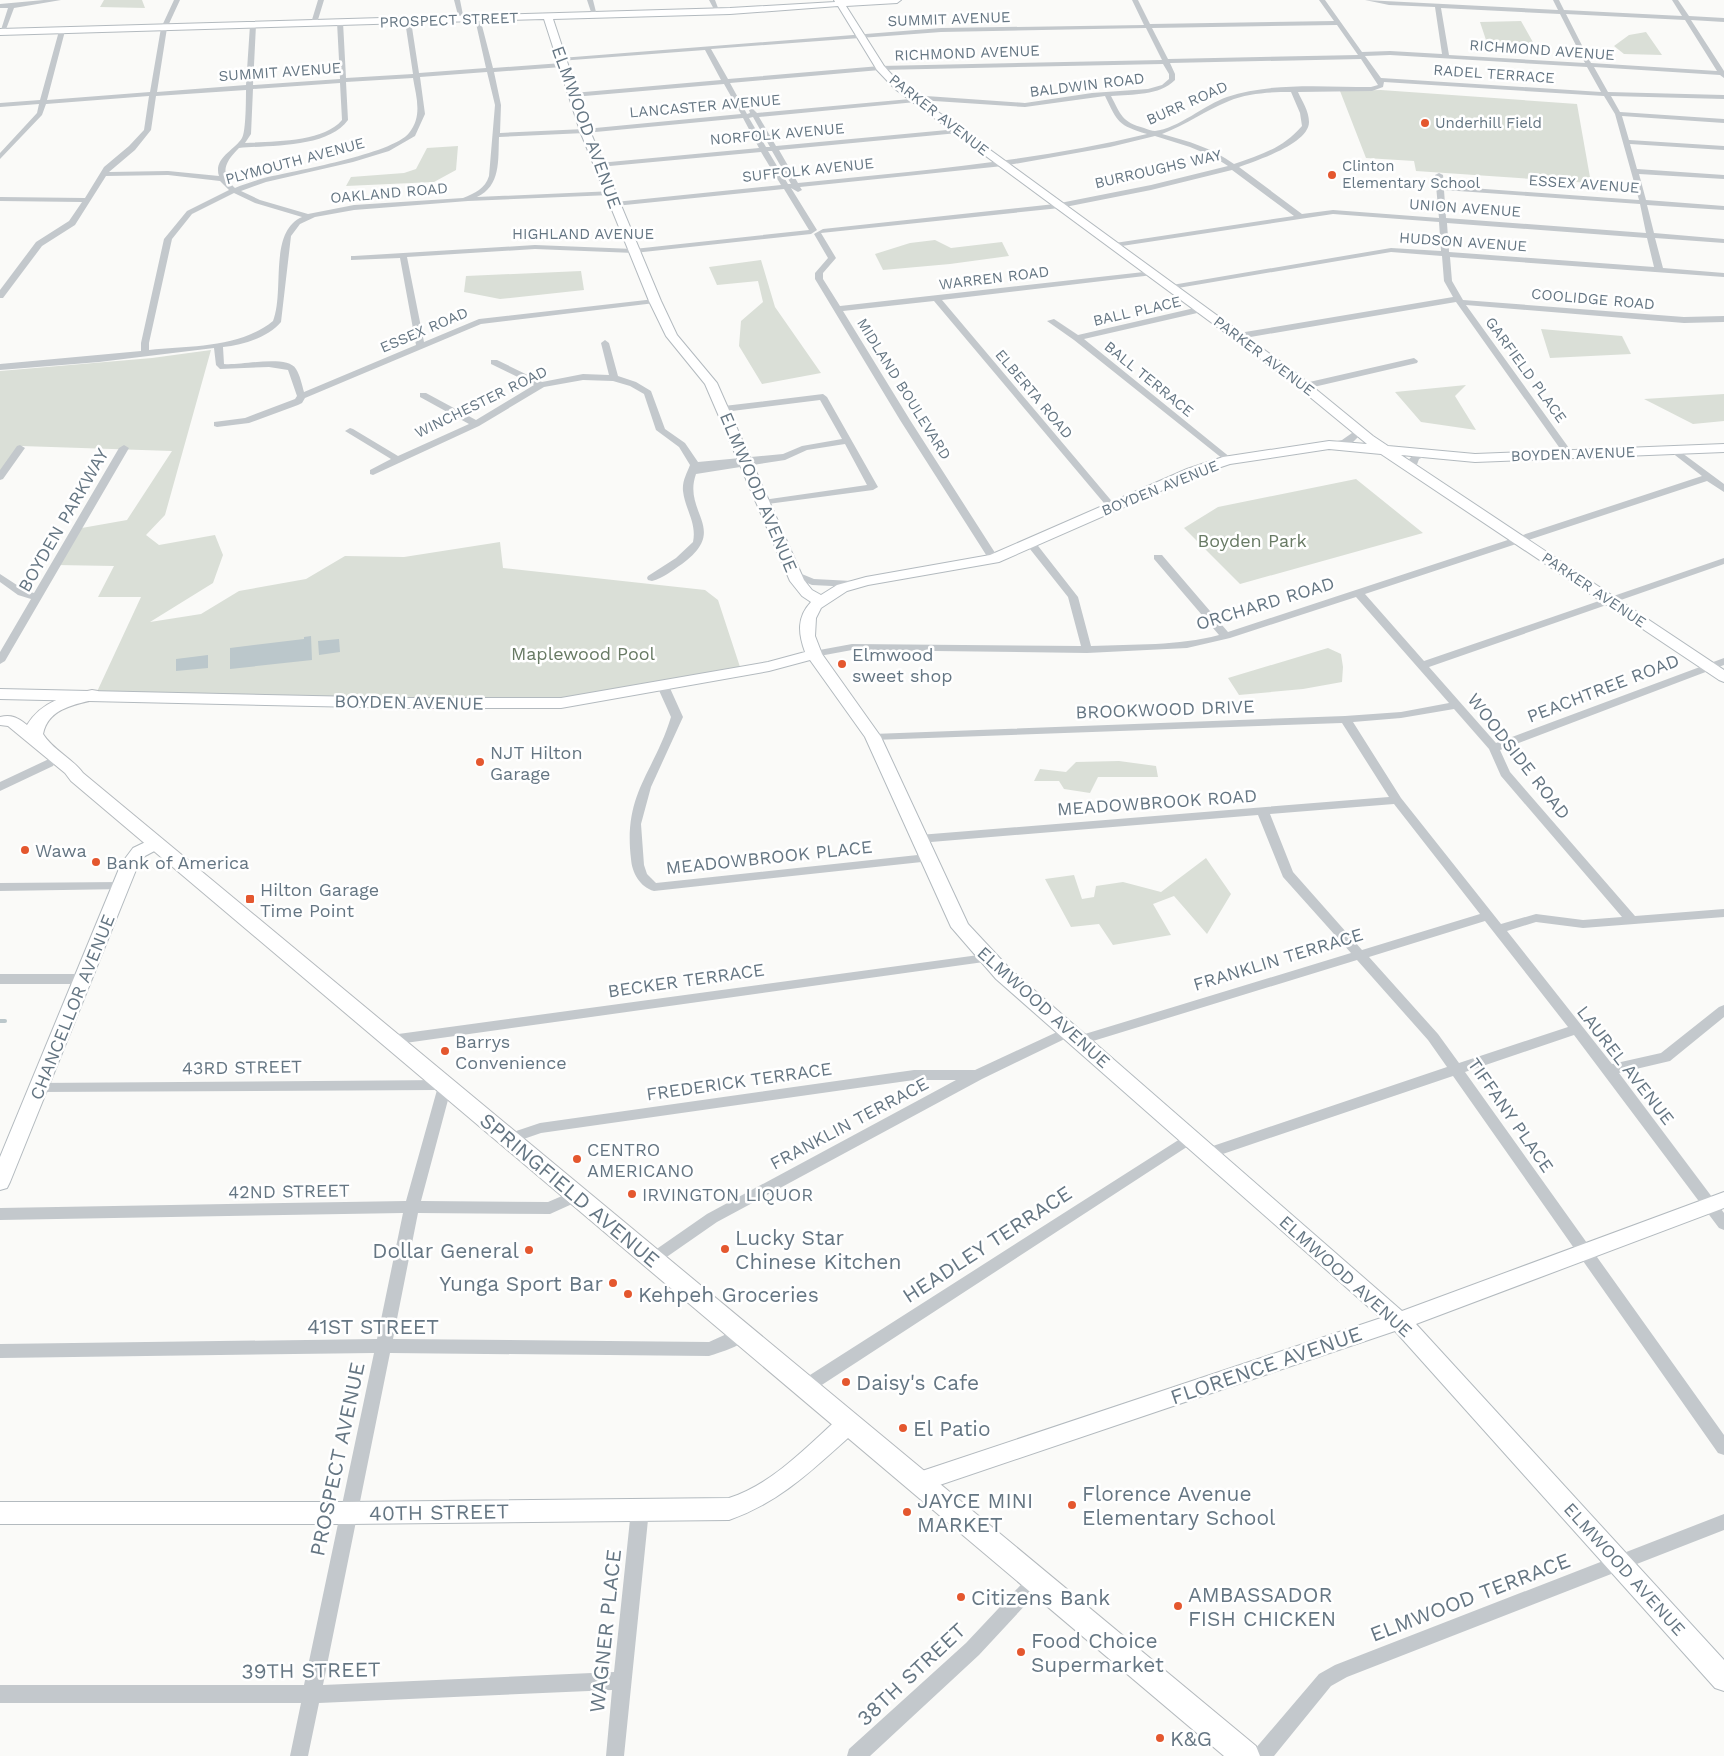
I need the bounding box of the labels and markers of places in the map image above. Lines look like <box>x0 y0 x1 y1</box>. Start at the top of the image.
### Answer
place label: Underhill Field <box>1435 114 1542 132</box>
marker: Underhill Field <box>1419 117 1431 129</box>
place label: Clinton Elementary School <box>1342 157 1481 192</box>
marker: Clinton Elementary School <box>1326 169 1338 181</box>
place label: Elmwood sweet shop <box>852 644 953 686</box>
marker: Elmwood sweet shop <box>836 658 848 670</box>
place label: NJT Hilton Garage <box>490 742 583 784</box>
marker: NJT Hilton Garage <box>474 756 486 768</box>
place label: Wawa <box>35 840 87 861</box>
marker: Wawa <box>19 844 31 856</box>
place label: Bank of America <box>106 852 249 873</box>
marker: Bank of America <box>90 856 102 868</box>
place label: Hilton Garage Time Point <box>260 879 379 921</box>
marker: Hilton Garage Time Point <box>244 893 256 905</box>
place label: Barrys Convenience <box>455 1031 567 1073</box>
marker: Barrys Convenience <box>439 1045 451 1057</box>
place label: CENTRO AMERICANO <box>587 1139 694 1181</box>
marker: CENTRO AMERICANO <box>571 1153 583 1165</box>
place label: IRVINGTON LIQUOR <box>642 1184 813 1205</box>
marker: IRVINGTON LIQUOR <box>626 1188 638 1200</box>
place label: Lucky Star Chinese Kitchen <box>735 1225 902 1274</box>
place label: Dollar General <box>372 1238 520 1263</box>
marker: Lucky Star Chinese Kitchen <box>719 1243 731 1255</box>
marker: Dollar General <box>523 1244 535 1256</box>
place label: Yunga Sport Bar <box>439 1271 603 1296</box>
marker: Yunga Sport Bar <box>607 1277 619 1289</box>
place label: Kehpeh Groceries <box>638 1282 819 1307</box>
marker: Kehpeh Groceries <box>622 1288 634 1300</box>
place label: Daisy's Cafe <box>856 1370 979 1395</box>
marker: Daisy's Cafe <box>840 1376 852 1388</box>
place label: El Patio <box>913 1416 991 1441</box>
marker: El Patio <box>897 1422 909 1434</box>
place label: Florence Avenue Elementary School <box>1082 1481 1276 1530</box>
place label: JAYCE MINI MARKET <box>917 1488 1033 1537</box>
marker: Florence Avenue Elementary School <box>1066 1499 1078 1511</box>
marker: JAYCE MINI MARKET <box>901 1506 913 1518</box>
place label: AMBASSADOR FISH CHICKEN <box>1188 1582 1336 1631</box>
place label: Citizens Bank <box>971 1585 1110 1610</box>
marker: Citizens Bank <box>955 1591 967 1603</box>
marker: AMBASSADOR FISH CHICKEN <box>1172 1600 1184 1612</box>
place label: Food Choice Supermarket <box>1031 1628 1164 1677</box>
marker: Food Choice Supermarket <box>1015 1646 1027 1658</box>
place label: K&G <box>1170 1726 1212 1751</box>
marker: K&G <box>1154 1732 1166 1744</box>

